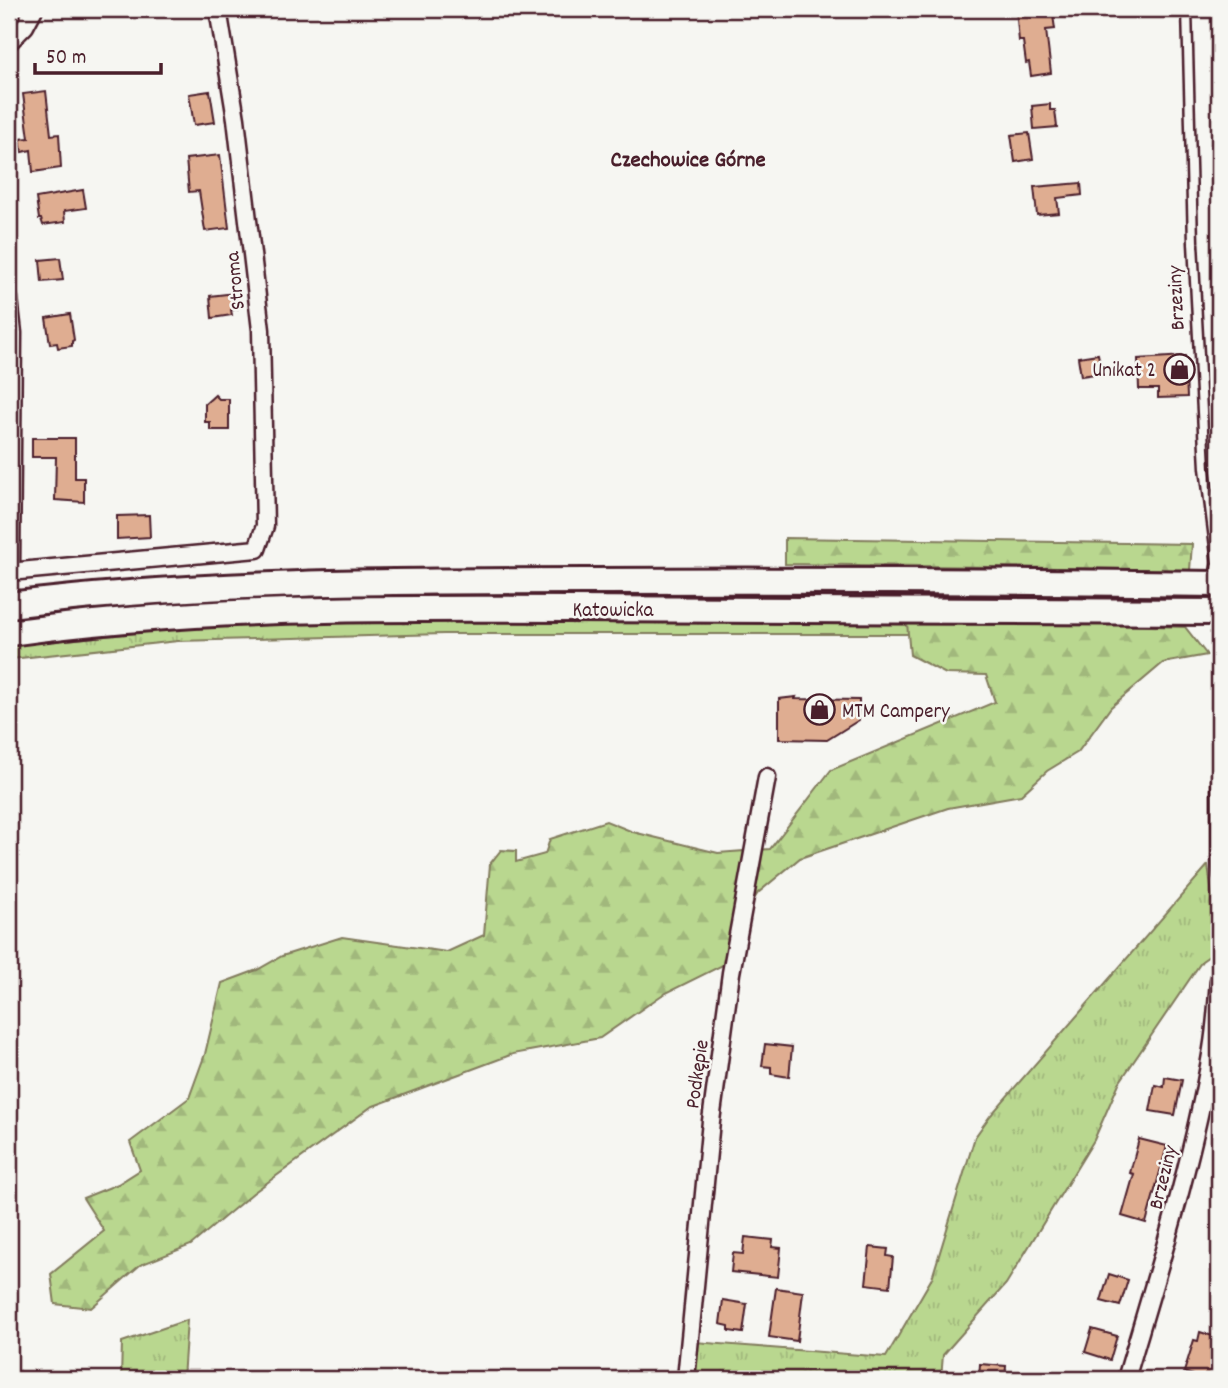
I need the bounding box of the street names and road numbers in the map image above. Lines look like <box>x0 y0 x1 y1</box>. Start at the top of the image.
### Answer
street label: Stroma <box>219 249 255 311</box>
street label: Brzeziny <box>1161 264 1195 331</box>
street label: Katowicka <box>573 597 655 627</box>
street label: Podkępie <box>679 1038 719 1111</box>
street label: Brzeziny <box>1142 1142 1187 1213</box>

